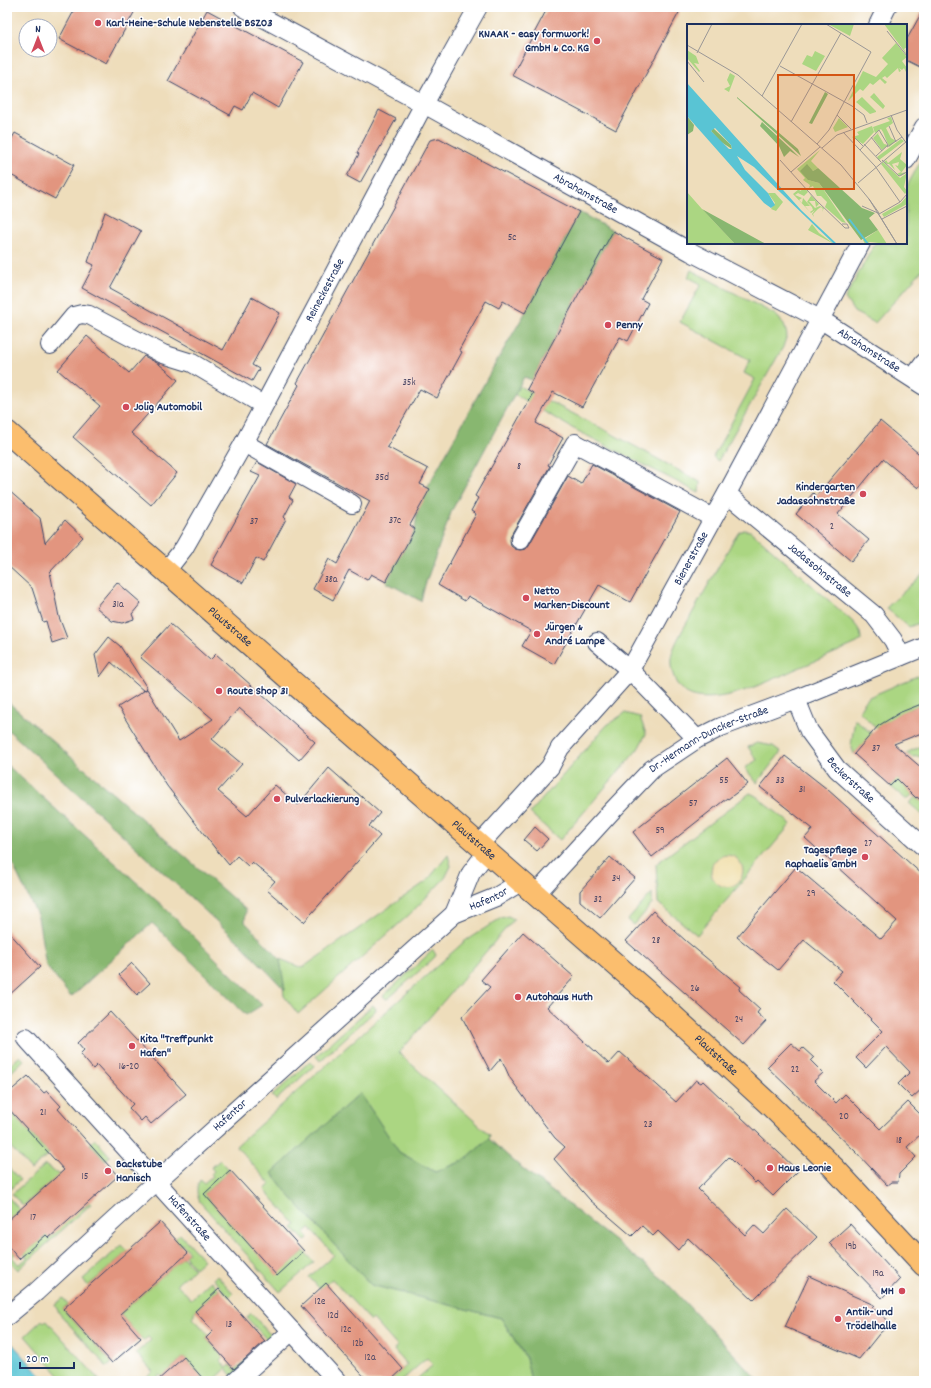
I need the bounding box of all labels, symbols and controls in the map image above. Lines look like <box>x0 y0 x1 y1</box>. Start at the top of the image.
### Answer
place label: Karl-Heine-Schule Nebenstelle BSZ03 <box>106 15 273 32</box>
north arrow <box>18 18 58 58</box>
marker: Karl-Heine-Schule Nebenstelle BSZ03 <box>93 18 103 28</box>
text: N <box>35 22 41 38</box>
inset map <box>687 24 907 244</box>
place label: KNAAK - easy formwork! GmbH & Co. KG <box>478 26 589 57</box>
marker: KNAAK - easy formwork! GmbH & Co. KG <box>592 36 602 46</box>
street label: Abrahamstraße <box>550 169 621 218</box>
house number: 5c <box>508 231 516 245</box>
street label: Reineckestraße <box>301 256 349 325</box>
place label: Penny <box>616 317 644 334</box>
marker: Penny <box>603 320 613 330</box>
street label: Abrahamstraße <box>834 324 904 377</box>
house number: 35k <box>402 376 416 390</box>
place label: Jolig Automobil <box>134 399 202 416</box>
marker: Jolig Automobil <box>121 402 131 412</box>
house number: 8 <box>517 460 521 474</box>
house number: 35d <box>375 471 389 485</box>
place label: Kindergarten Jadassohnstraße <box>777 479 856 510</box>
marker: Kindergarten Jadassohnstraße <box>858 489 868 499</box>
house number: 37c <box>389 514 401 528</box>
house number: 37 <box>250 515 258 529</box>
house number: 2 <box>830 520 834 534</box>
street label: Bienerstraße <box>670 528 713 588</box>
street label: Jadassohnstraße <box>784 539 855 602</box>
house number: 38a <box>324 573 338 587</box>
place label: Netto Marken-Discount <box>534 583 610 614</box>
marker: Netto Marken-Discount <box>521 593 531 603</box>
house number: 31a <box>112 598 124 612</box>
street label: Plautstraße <box>204 603 256 651</box>
place label: Jürgen & André Lampe <box>545 619 605 650</box>
marker: Jürgen & André Lampe <box>532 629 542 639</box>
place label: Route Shop 31 <box>227 683 289 700</box>
marker: Route Shop 31 <box>214 686 224 696</box>
street label: Dr.-Hermann-Duncker-Straße <box>646 702 771 777</box>
house number: 37 <box>872 742 880 756</box>
street label: Beckerstraße <box>822 753 878 807</box>
house number: 55 <box>719 774 729 788</box>
house number: 33 <box>776 774 784 788</box>
house number: 31 <box>799 783 805 797</box>
place label: Pulverlackierung <box>285 791 359 808</box>
marker: Pulverlackierung <box>272 794 282 804</box>
house number: 57 <box>689 797 697 811</box>
street label: Plautstraße <box>448 816 500 864</box>
house number: 59 <box>655 824 665 838</box>
house number: 27 <box>864 837 872 851</box>
place label: Tagespflege Raphaelis GmbH <box>785 842 858 873</box>
marker: Tagespflege Raphaelis GmbH <box>860 852 870 862</box>
house number: 34 <box>612 872 620 886</box>
street label: Hafentor <box>467 883 512 915</box>
house number: 29 <box>807 887 815 901</box>
house number: 32 <box>594 893 602 907</box>
house number: 28 <box>652 934 660 948</box>
house number: 26 <box>690 982 700 996</box>
place label: Autohaus Huth <box>526 989 593 1006</box>
marker: Autohaus Huth <box>513 992 523 1002</box>
house number: 24 <box>735 1013 743 1027</box>
place label: Kita "Treffpunkt Hafen" <box>140 1031 214 1062</box>
street label: Plautstraße <box>690 1031 742 1080</box>
marker: Kita "Treffpunkt Hafen" <box>127 1041 137 1051</box>
house number: 16-20 <box>119 1060 139 1074</box>
house number: 22 <box>791 1063 799 1077</box>
street label: Hafentor <box>209 1095 251 1135</box>
house number: 21 <box>40 1106 46 1120</box>
house number: 20 <box>839 1110 849 1124</box>
house number: 23 <box>644 1118 652 1132</box>
house number: 18 <box>896 1134 902 1148</box>
place label: Backstube Hanisch <box>116 1156 163 1187</box>
place label: Haus Leonie <box>778 1160 832 1177</box>
marker: Haus Leonie <box>765 1163 775 1173</box>
marker: Backstube Hanisch <box>103 1166 113 1176</box>
house number: 15 <box>82 1170 89 1184</box>
street label: Hafenstraße <box>164 1191 215 1245</box>
house number: 17 <box>30 1211 36 1225</box>
house number: 19b <box>845 1240 857 1254</box>
house number: 19a <box>872 1267 884 1281</box>
place label: MH <box>881 1283 894 1300</box>
marker: MH <box>897 1286 907 1296</box>
house number: 12e <box>315 1295 326 1309</box>
place label: Antik- und Trödelhalle <box>846 1304 897 1335</box>
house number: 12d <box>327 1309 339 1323</box>
marker: Antik- und Trödelhalle <box>833 1314 843 1324</box>
house number: 13 <box>226 1318 232 1332</box>
house number: 12c <box>341 1323 351 1337</box>
house number: 12b <box>353 1337 363 1351</box>
scale bar <box>20 1344 74 1370</box>
text: 20 m <box>26 1351 49 1368</box>
house number: 12a <box>364 1351 376 1365</box>

